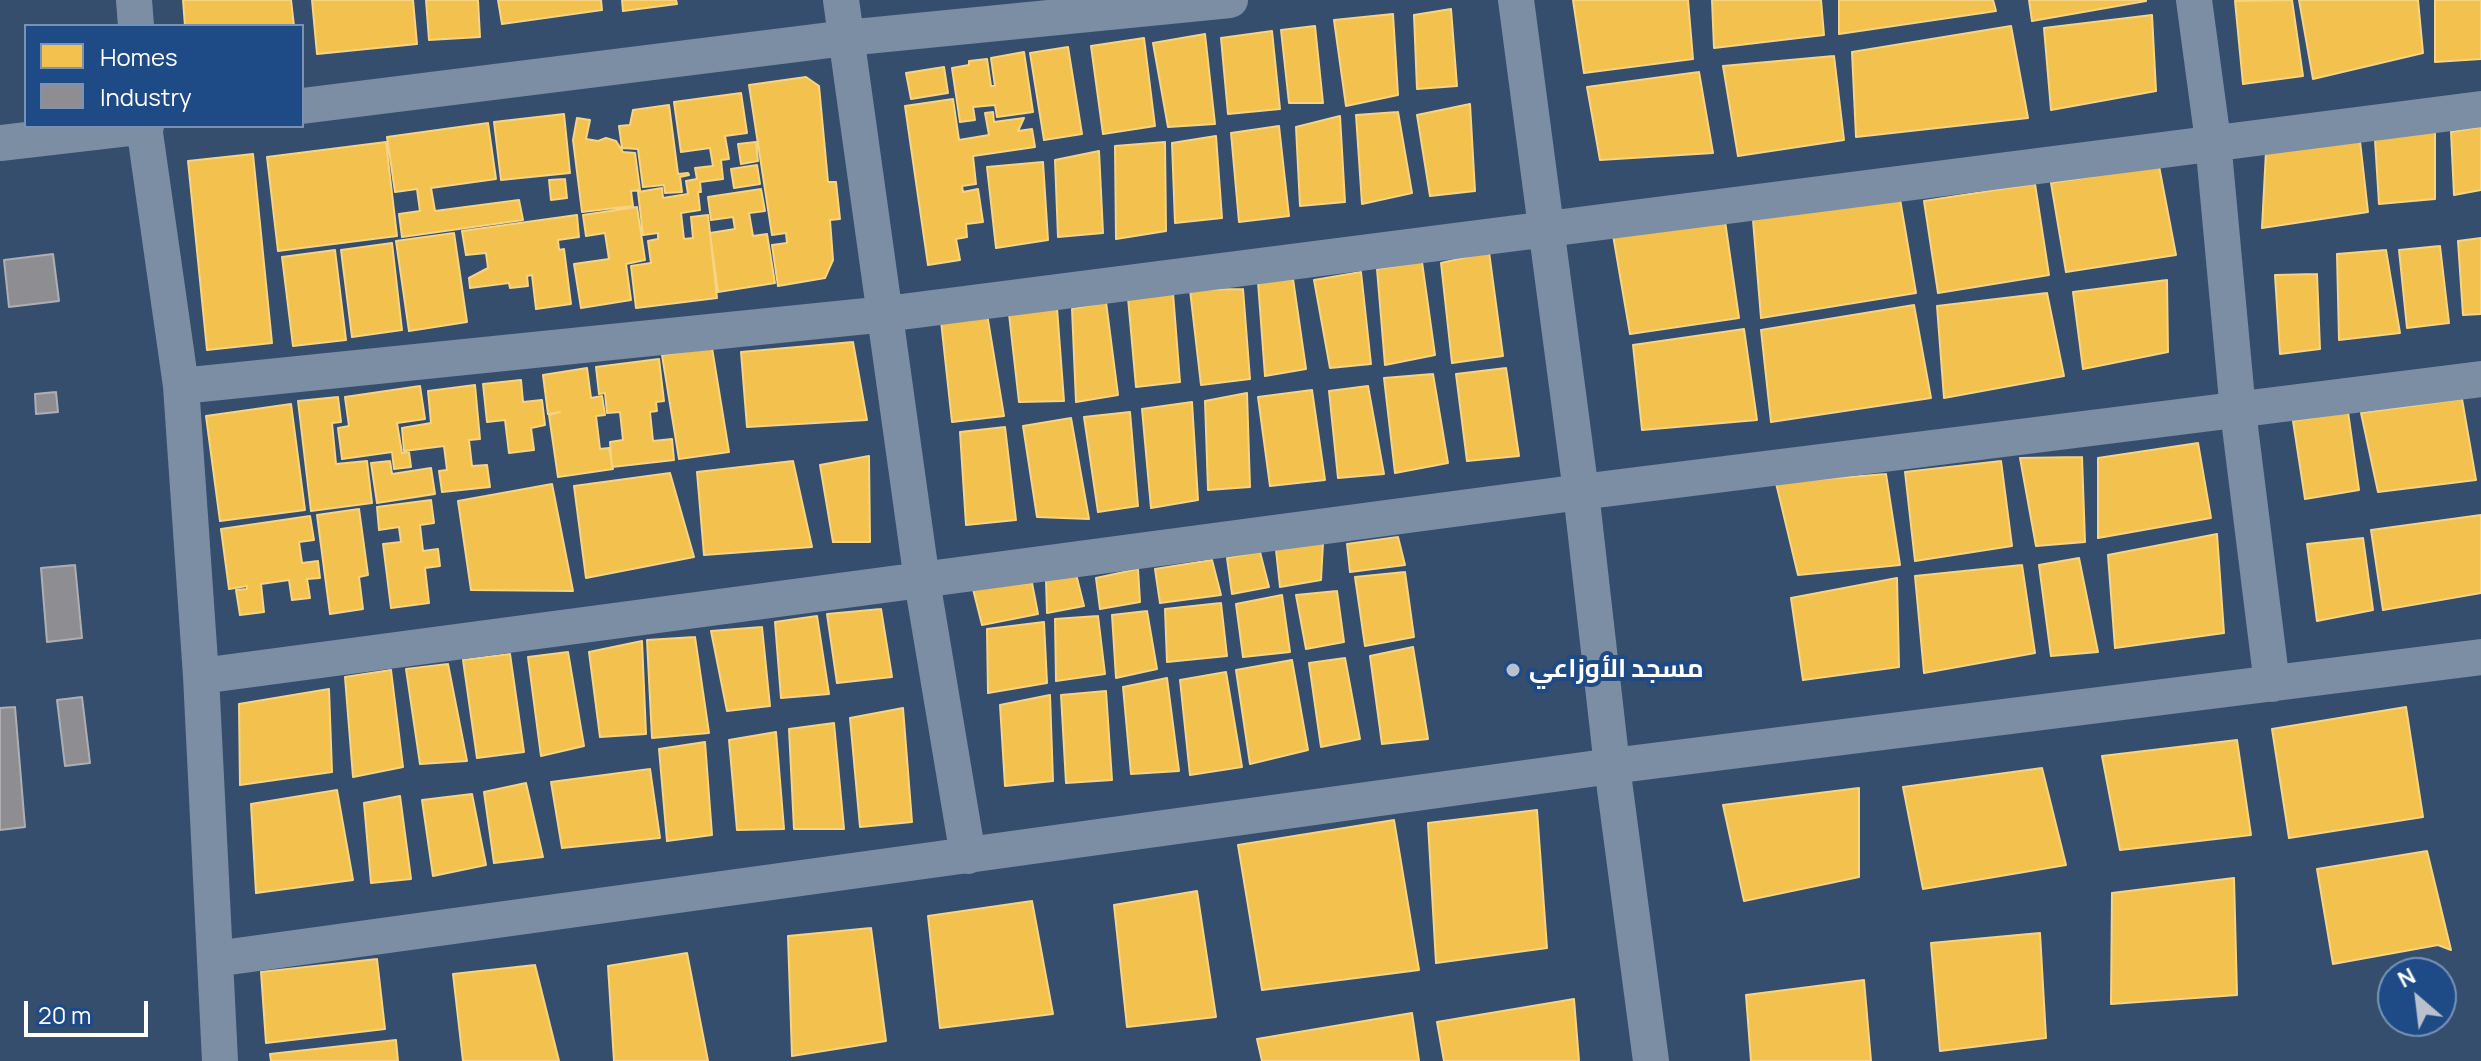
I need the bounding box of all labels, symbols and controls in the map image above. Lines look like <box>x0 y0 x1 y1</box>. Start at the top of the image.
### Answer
legend <box>24 24 304 128</box>
text: Homes <box>100 40 178 73</box>
text: Industry <box>100 80 192 113</box>
place label: مسجد الأوزاعي <box>1529 654 1704 686</box>
marker: مسجد الأوزاعي <box>1504 661 1522 679</box>
north arrow <box>2377 957 2457 1037</box>
text: N <box>2393 961 2421 995</box>
scale bar <box>28 985 152 1035</box>
text: 20 m <box>38 998 91 1031</box>

